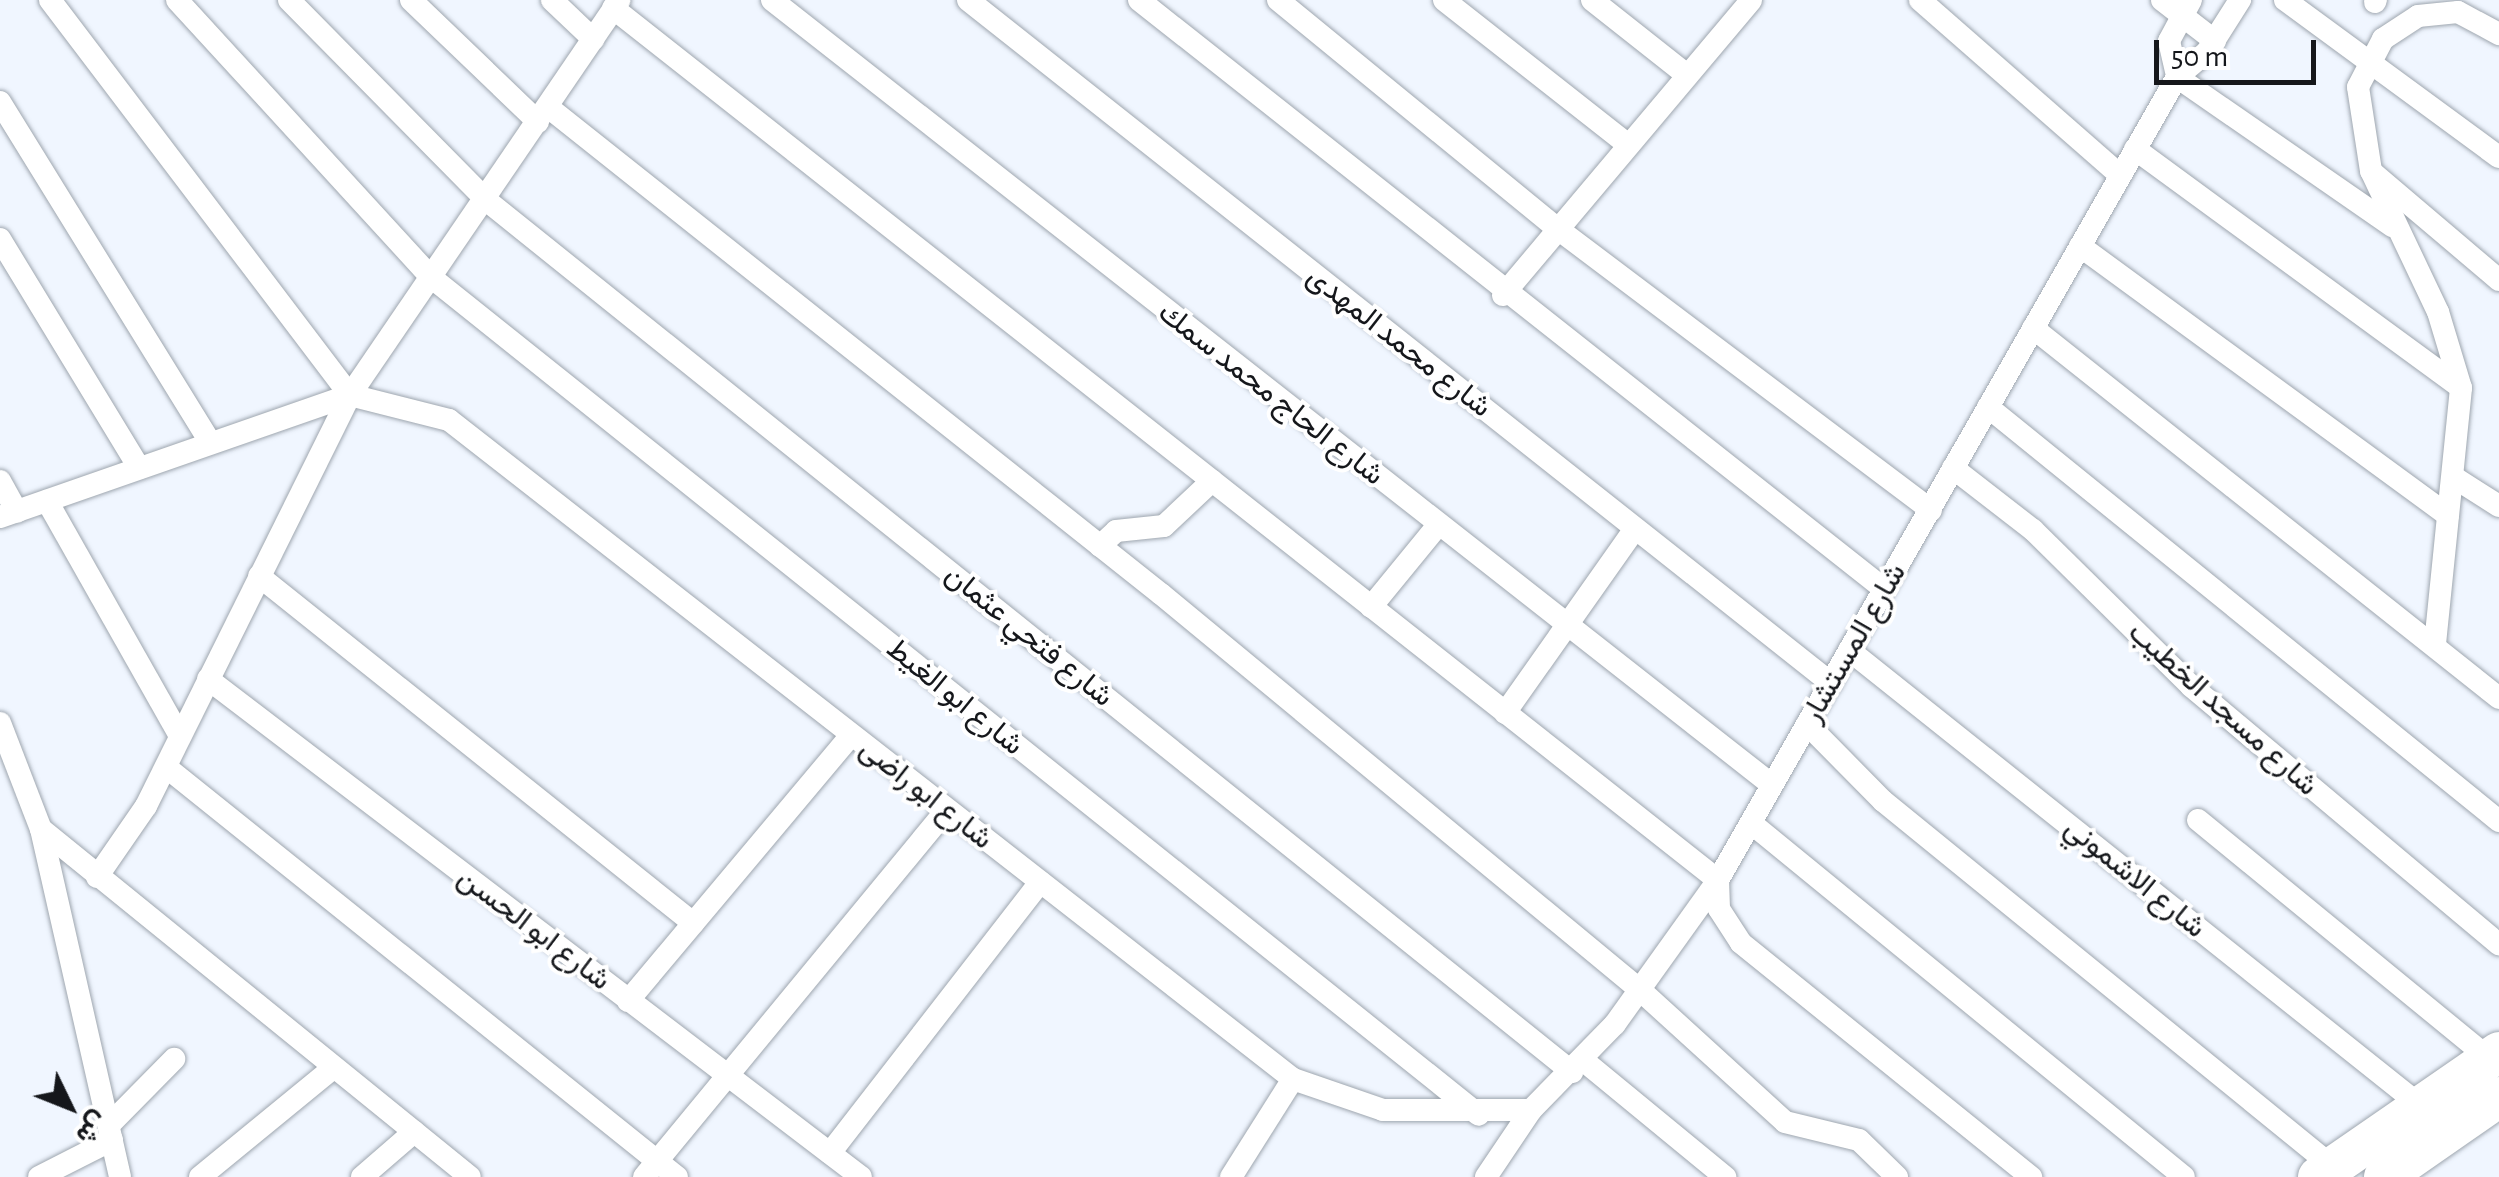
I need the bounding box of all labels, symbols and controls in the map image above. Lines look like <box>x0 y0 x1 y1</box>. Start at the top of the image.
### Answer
scale bar <box>2159 20 2322 82</box>
text: 50 m <box>2171 42 2228 72</box>
street label: شارع محمد المهدى <box>1299 259 1499 425</box>
street label: شارع الحاج محمد سمك <box>1151 295 1391 493</box>
street label: شارع فتحي عثمان <box>937 557 1121 715</box>
street label: شارع المستشار <box>1794 557 1914 729</box>
street label: شارع مسجد الخطيب <box>2121 614 2325 804</box>
street label: شارع ابو الغيط <box>879 631 1031 763</box>
street label: شارع ابو راضى <box>852 731 1000 857</box>
street label: شارع الاشموني <box>2057 810 2213 946</box>
street label: شارع ابو الحسن <box>450 860 618 998</box>
north arrow <box>20 1057 120 1157</box>
text: ش <box>70 1106 114 1149</box>

